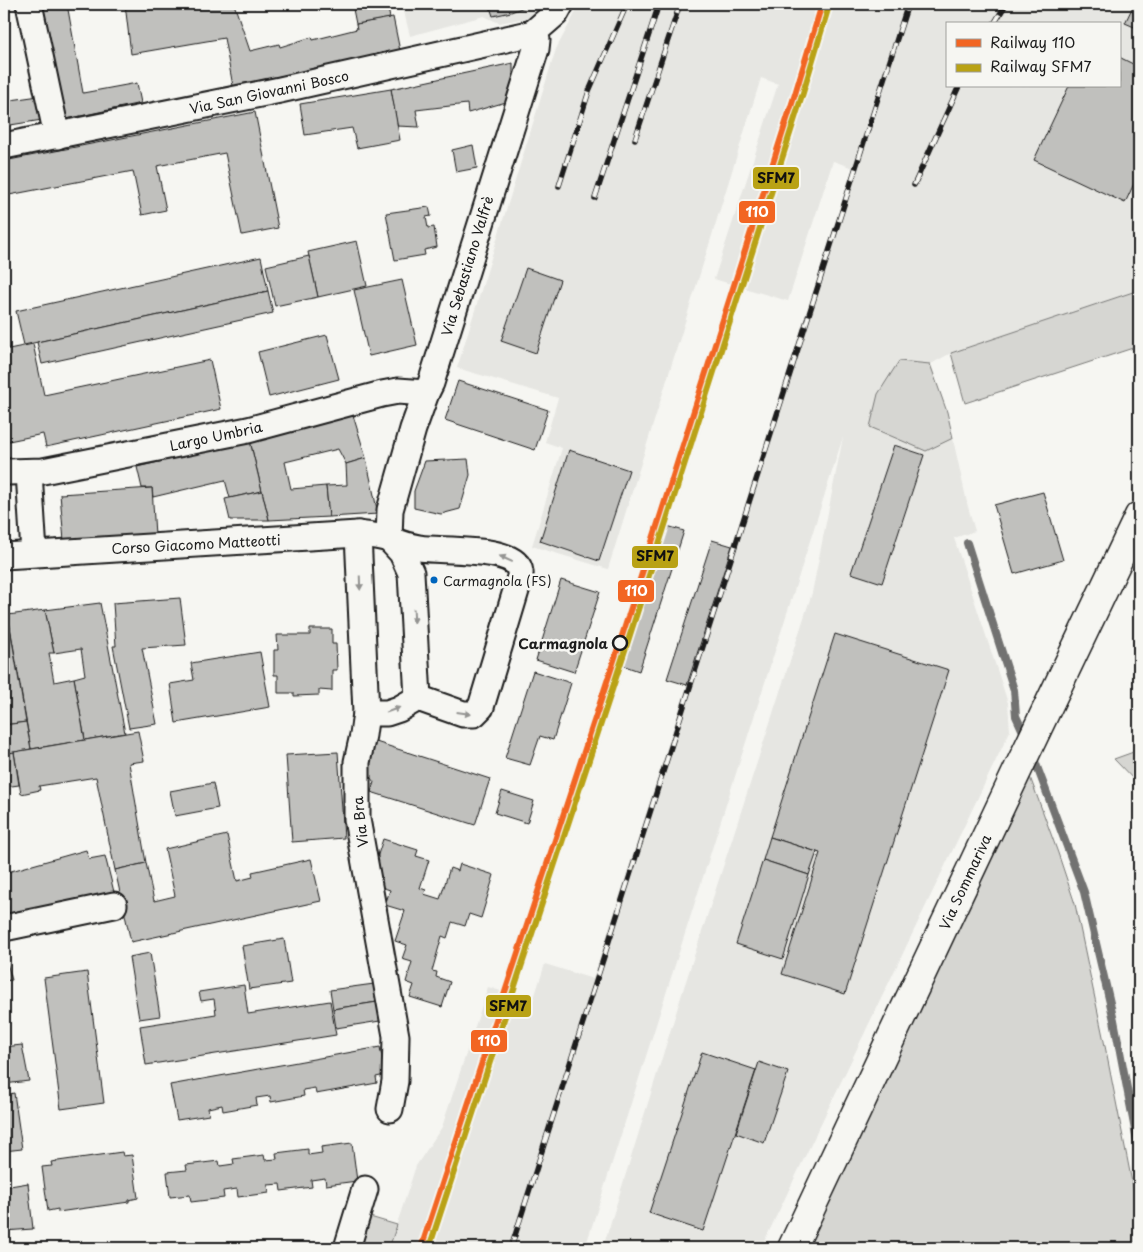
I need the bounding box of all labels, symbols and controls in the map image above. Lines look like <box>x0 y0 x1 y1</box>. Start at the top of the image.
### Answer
legend <box>946 22 1120 88</box>
text: Railway 110 <box>990 30 1075 53</box>
text: Railway SFM7 <box>990 54 1092 77</box>
street label: Via San Giovanni Bosco <box>187 65 351 119</box>
line badge: SFM7 <box>752 166 800 190</box>
text: SFM7 <box>757 167 795 188</box>
street label: Via Sebastiano Valfrè <box>436 193 498 339</box>
line badge: 110 <box>738 200 776 224</box>
text: 110 <box>745 201 769 222</box>
street label: Largo Umbria <box>168 416 264 456</box>
street label: Corso Giacomo Matteotti <box>111 529 281 559</box>
line badge: SFM7 <box>631 545 679 569</box>
text: SFM7 <box>636 545 674 566</box>
one-way arrow <box>499 555 514 564</box>
place label: Carmagnola (FS) <box>443 571 552 590</box>
one-way arrow <box>357 575 365 591</box>
marker: Carmagnola (FS) <box>429 575 439 585</box>
line badge: 110 <box>617 579 655 603</box>
text: 110 <box>624 580 648 601</box>
one-way arrow <box>410 608 418 624</box>
place label: Carmagnola <box>518 633 609 654</box>
marker: Carmagnola <box>612 635 628 651</box>
one-way arrow <box>386 706 401 714</box>
one-way arrow <box>457 709 473 717</box>
street label: Via Bra <box>347 795 373 848</box>
street label: Via Sommariva <box>934 831 996 933</box>
line badge: SFM7 <box>485 994 532 1018</box>
text: SFM7 <box>489 995 527 1016</box>
line badge: 110 <box>470 1029 508 1053</box>
text: 110 <box>477 1030 501 1051</box>

